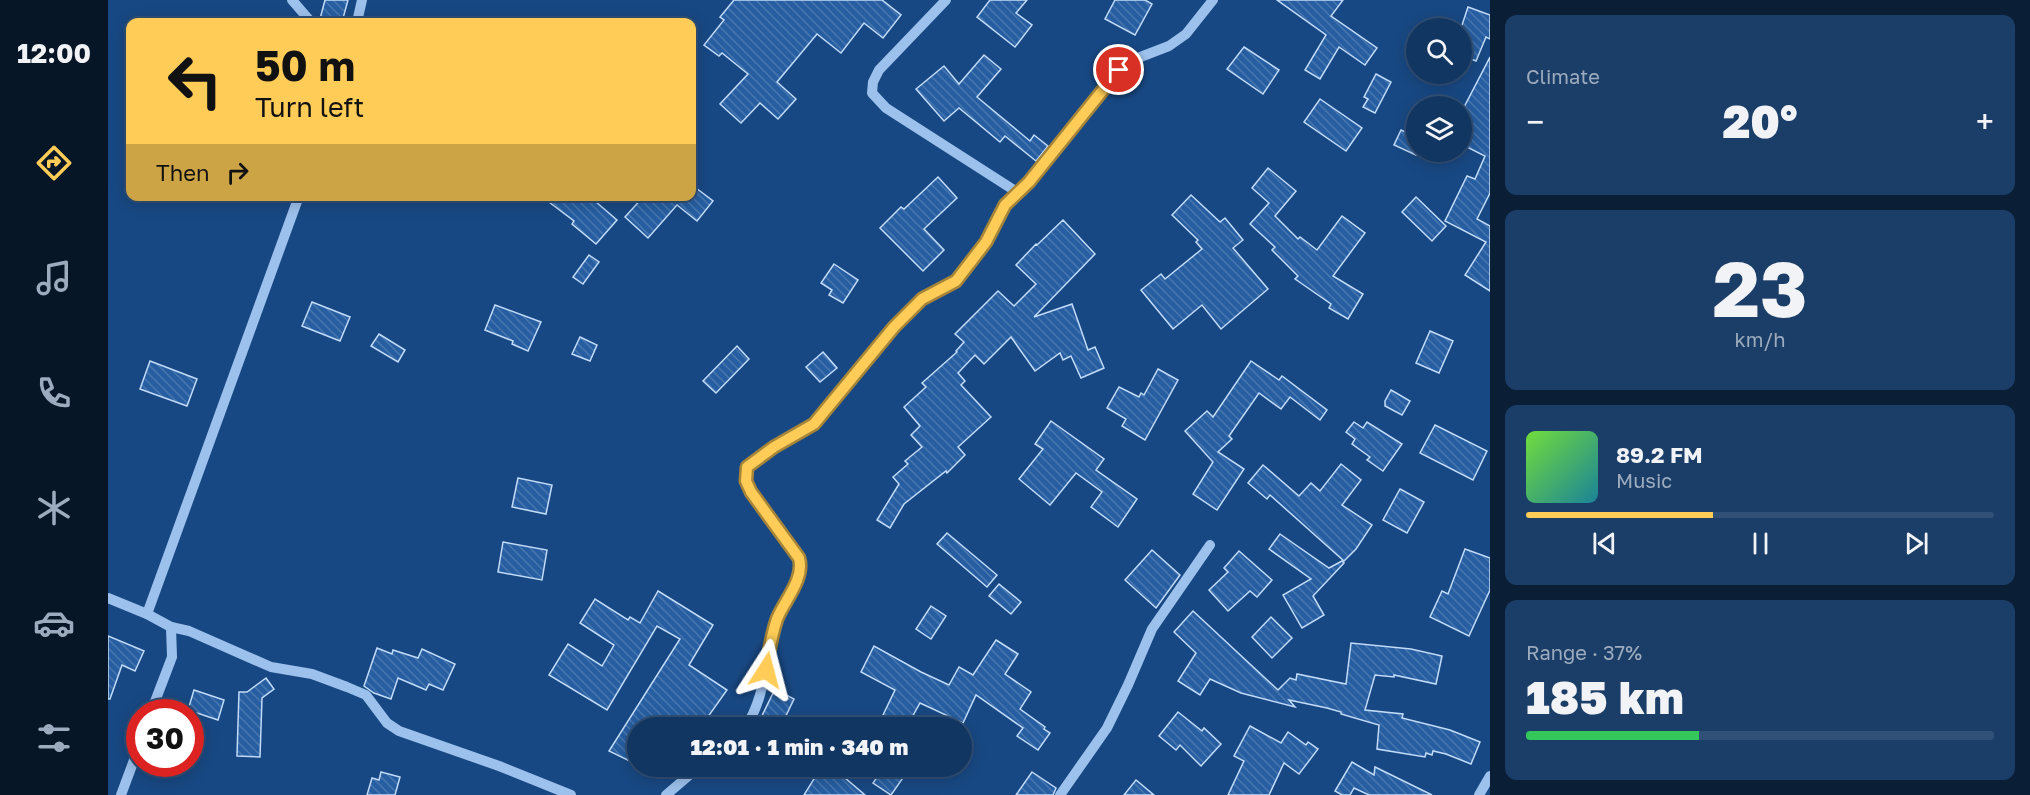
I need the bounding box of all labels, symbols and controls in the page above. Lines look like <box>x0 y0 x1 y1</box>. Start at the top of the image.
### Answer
map controls <box>1406 18 1472 162</box>
button: search <box>1406 18 1472 84</box>
text: 12:00 <box>17 37 91 69</box>
text: 50 m <box>255 40 355 90</box>
icon: left <box>156 42 234 120</box>
pin <box>1093 44 1144 95</box>
icon: arrive <box>1102 53 1135 86</box>
text: Climate <box>1526 64 1600 88</box>
text: Turn left <box>255 91 364 123</box>
text: 20° <box>1722 94 1798 148</box>
button: layers <box>1406 96 1472 162</box>
text: − <box>1526 102 1544 141</box>
text: + <box>1976 102 1994 141</box>
icon: directions <box>33 142 75 184</box>
icon: right <box>221 156 254 189</box>
text: Then <box>156 159 209 186</box>
text: 23 <box>1712 241 1808 334</box>
icon: music <box>33 257 75 299</box>
text: km/h <box>1735 327 1785 351</box>
icon: phone <box>33 372 75 414</box>
text: 89.2 FM <box>1616 441 1703 468</box>
text: Music <box>1616 468 1672 492</box>
icon: climate <box>33 487 75 529</box>
icon: previous <box>1588 527 1621 560</box>
icon: pause <box>1744 527 1777 560</box>
icon: next <box>1900 527 1933 560</box>
icon: car <box>33 602 75 644</box>
position arrow <box>734 638 798 702</box>
text: Range · 37% <box>1526 640 1642 664</box>
text: 185 km <box>1526 670 1684 724</box>
speed limit sign: 30 <box>126 699 204 777</box>
icon: filters <box>33 717 75 759</box>
text: 12:01 · 1 min · 340 m <box>690 733 909 760</box>

